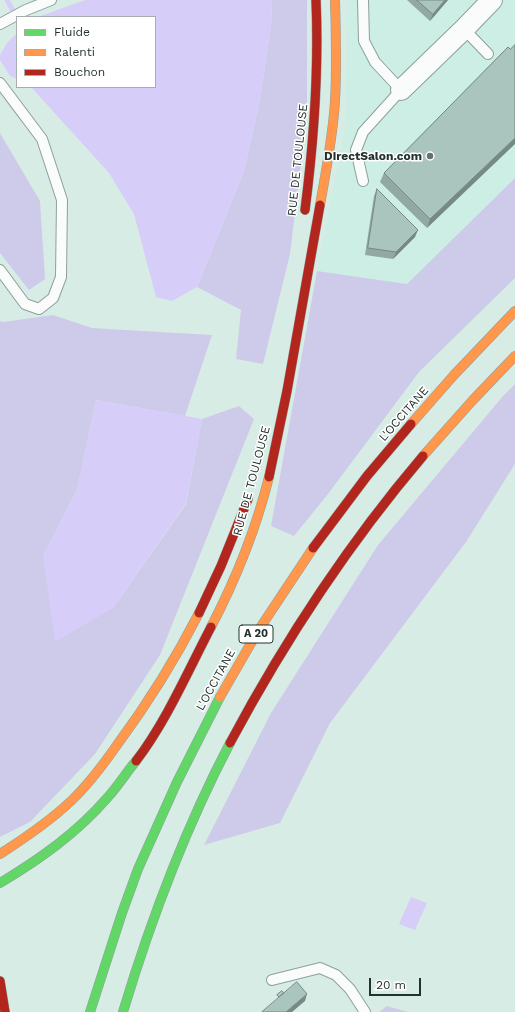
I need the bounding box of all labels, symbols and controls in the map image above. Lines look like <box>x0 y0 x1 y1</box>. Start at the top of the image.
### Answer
legend <box>16 16 156 88</box>
text: Fluide <box>54 25 90 39</box>
text: Ralenti <box>54 45 95 59</box>
text: Bouchon <box>54 65 105 79</box>
street label: RUE DE TOULOUSE <box>285 103 311 217</box>
place label: DirectSalon.com <box>324 149 422 163</box>
marker: DirectSalon.com <box>425 151 435 161</box>
street label: L'OCCITANE <box>376 384 432 444</box>
street label: RUE DE TOULOUSE <box>230 425 274 537</box>
road number: A 20 <box>239 625 273 643</box>
street label: L'OCCITANE <box>193 647 239 713</box>
scale bar <box>371 970 423 996</box>
text: 20 m <box>376 978 406 992</box>

